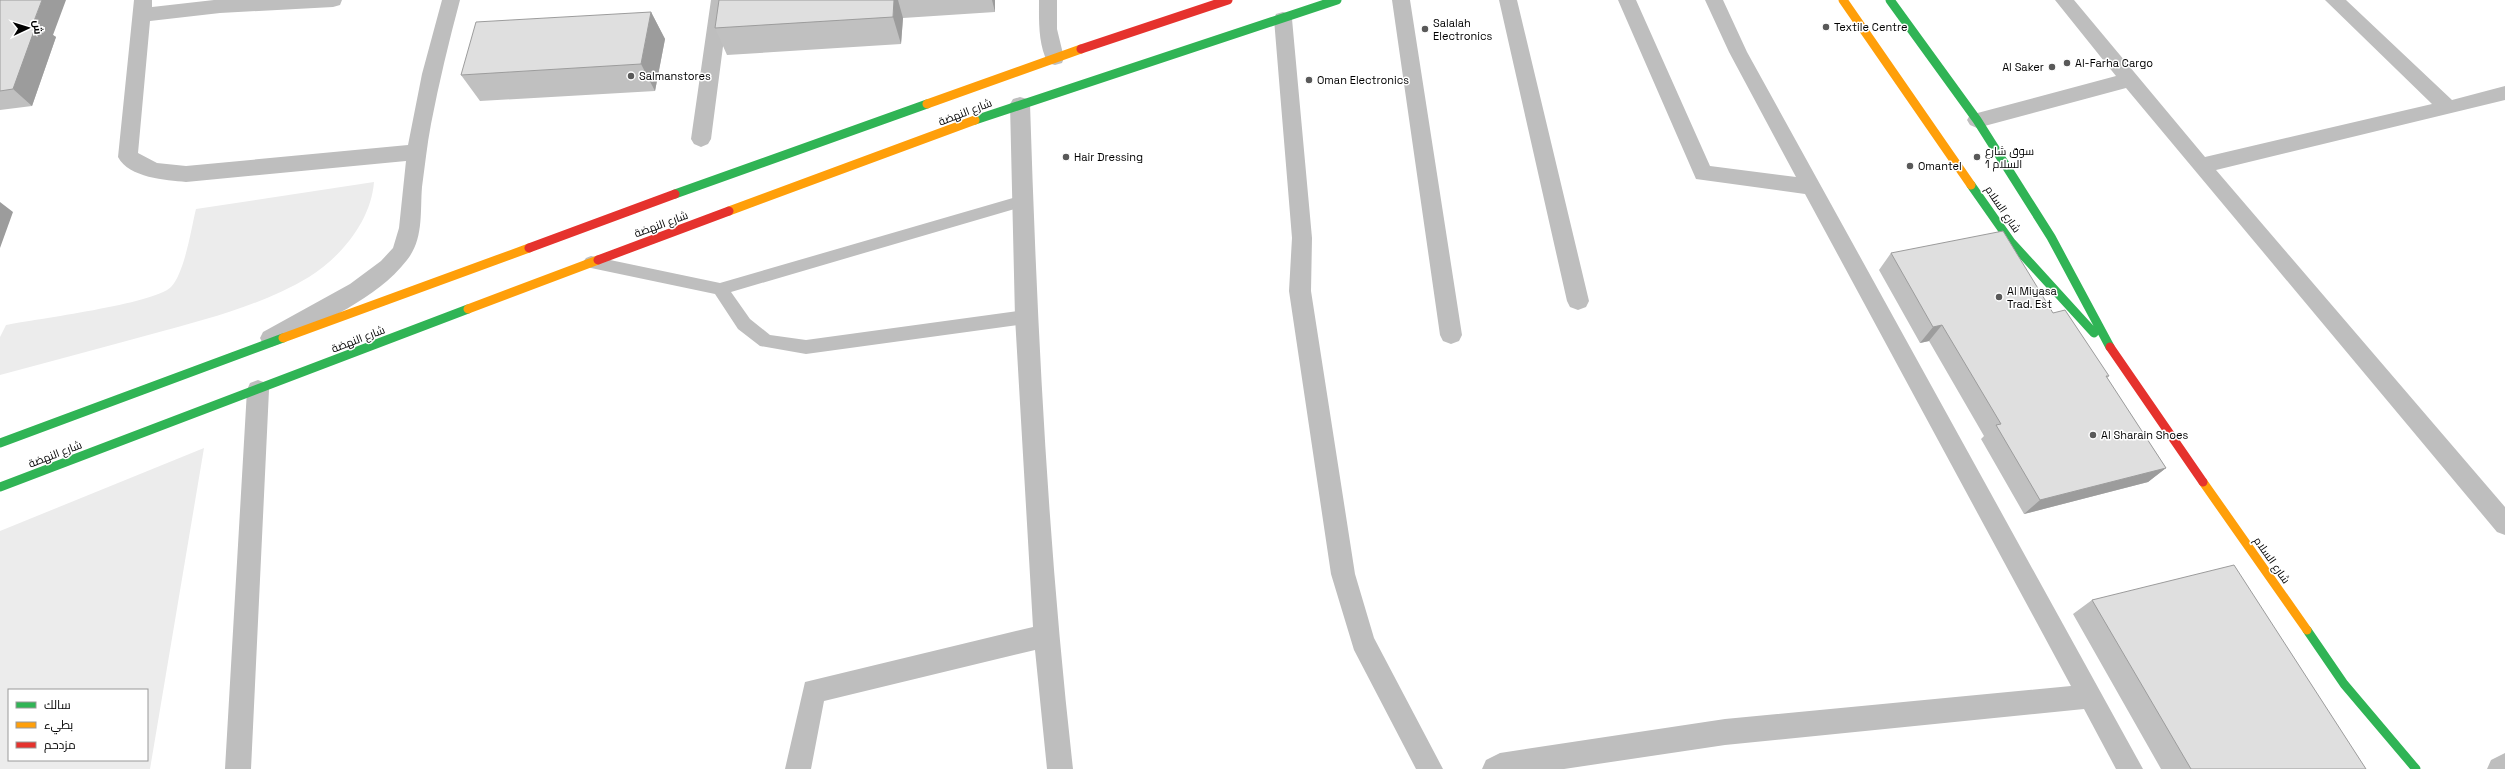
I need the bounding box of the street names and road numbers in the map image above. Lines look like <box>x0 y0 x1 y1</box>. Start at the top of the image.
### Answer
street label: شارع النهضة <box>936 95 994 130</box>
street label: شارع السلام <box>1981 183 2024 236</box>
street label: شارع النهضة <box>632 208 690 241</box>
street label: شارع النهضة <box>329 322 387 357</box>
street label: شارع النهضة <box>26 437 84 472</box>
street label: شارع السلام <box>2250 534 2293 587</box>

